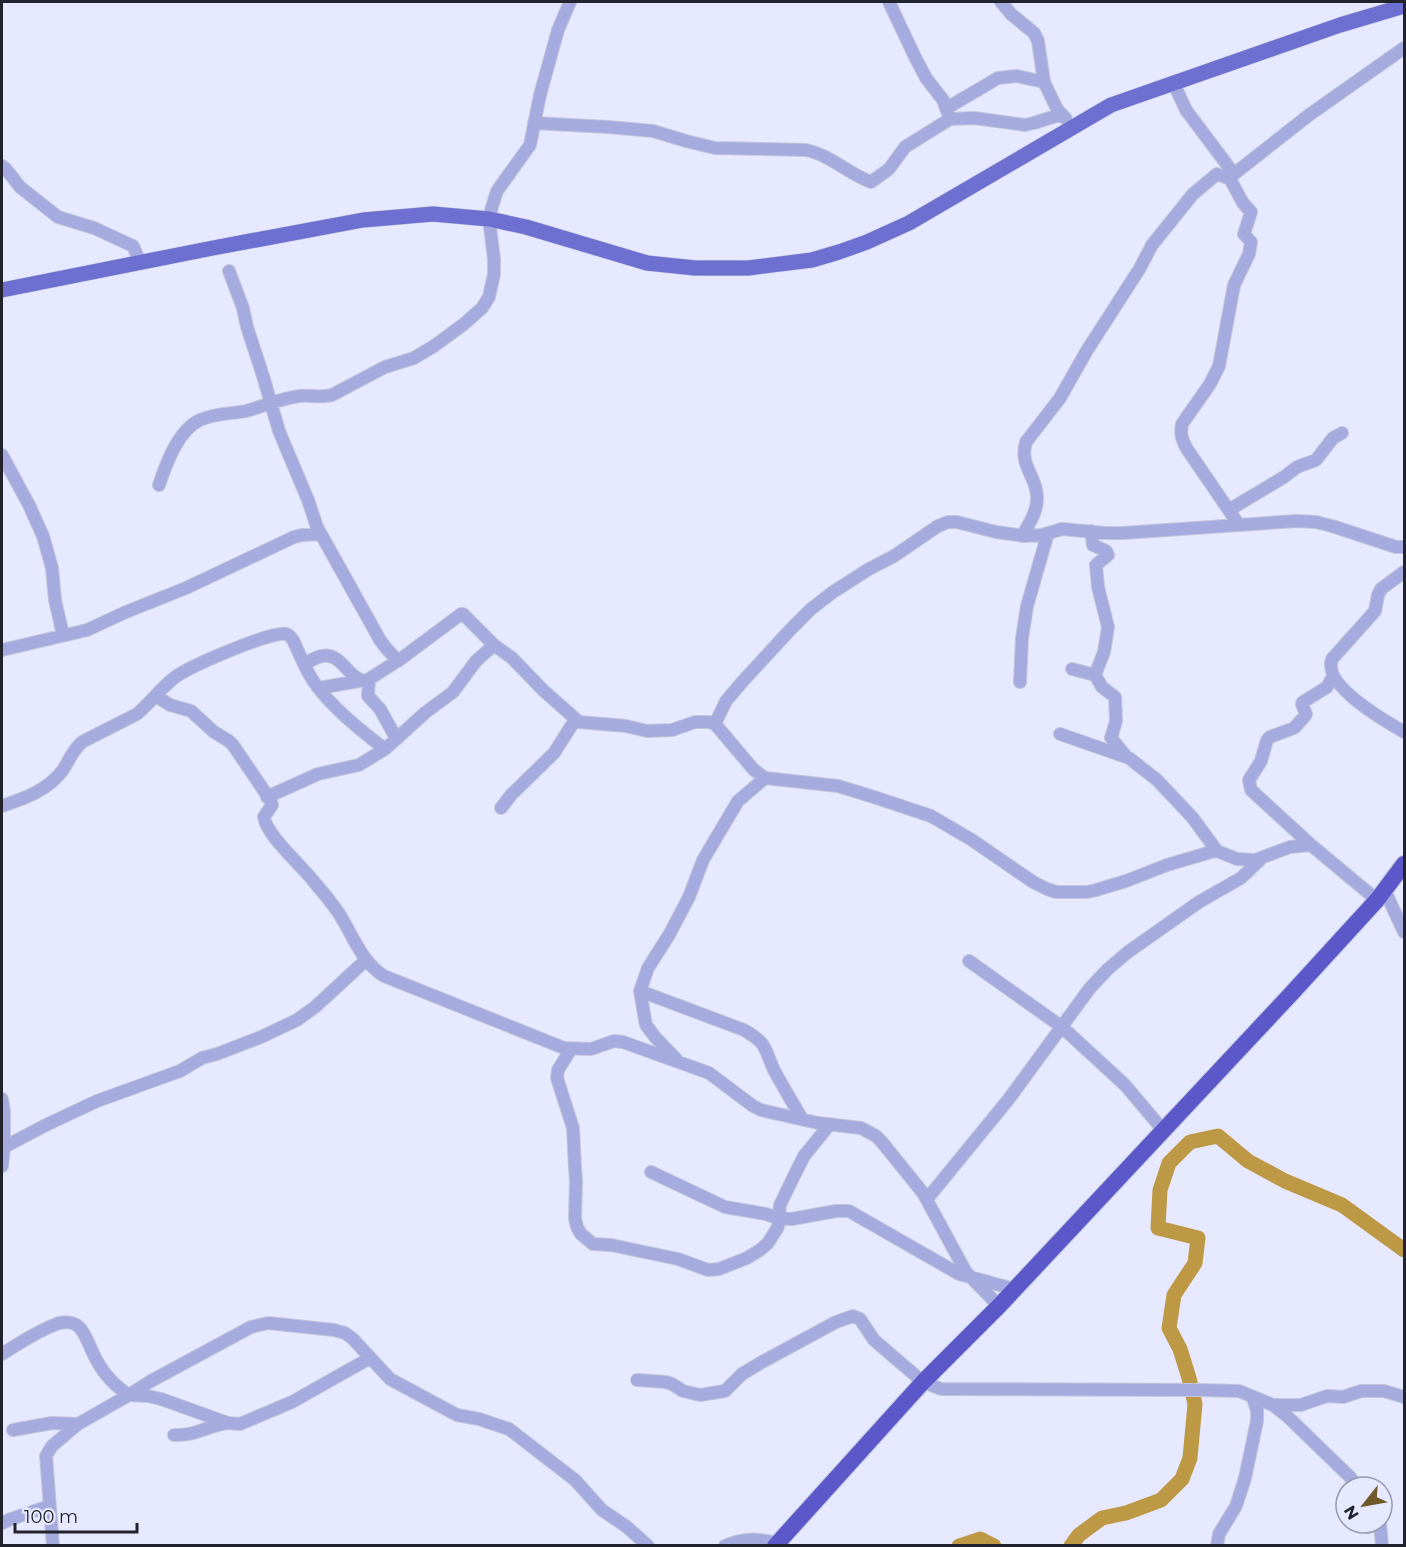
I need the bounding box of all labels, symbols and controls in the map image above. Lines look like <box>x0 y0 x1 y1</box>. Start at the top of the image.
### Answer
north arrow <box>1334 1475 1394 1535</box>
scale bar <box>15 1496 136 1534</box>
text: N <box>1340 1502 1363 1523</box>
text: 100 m <box>24 1506 78 1528</box>

